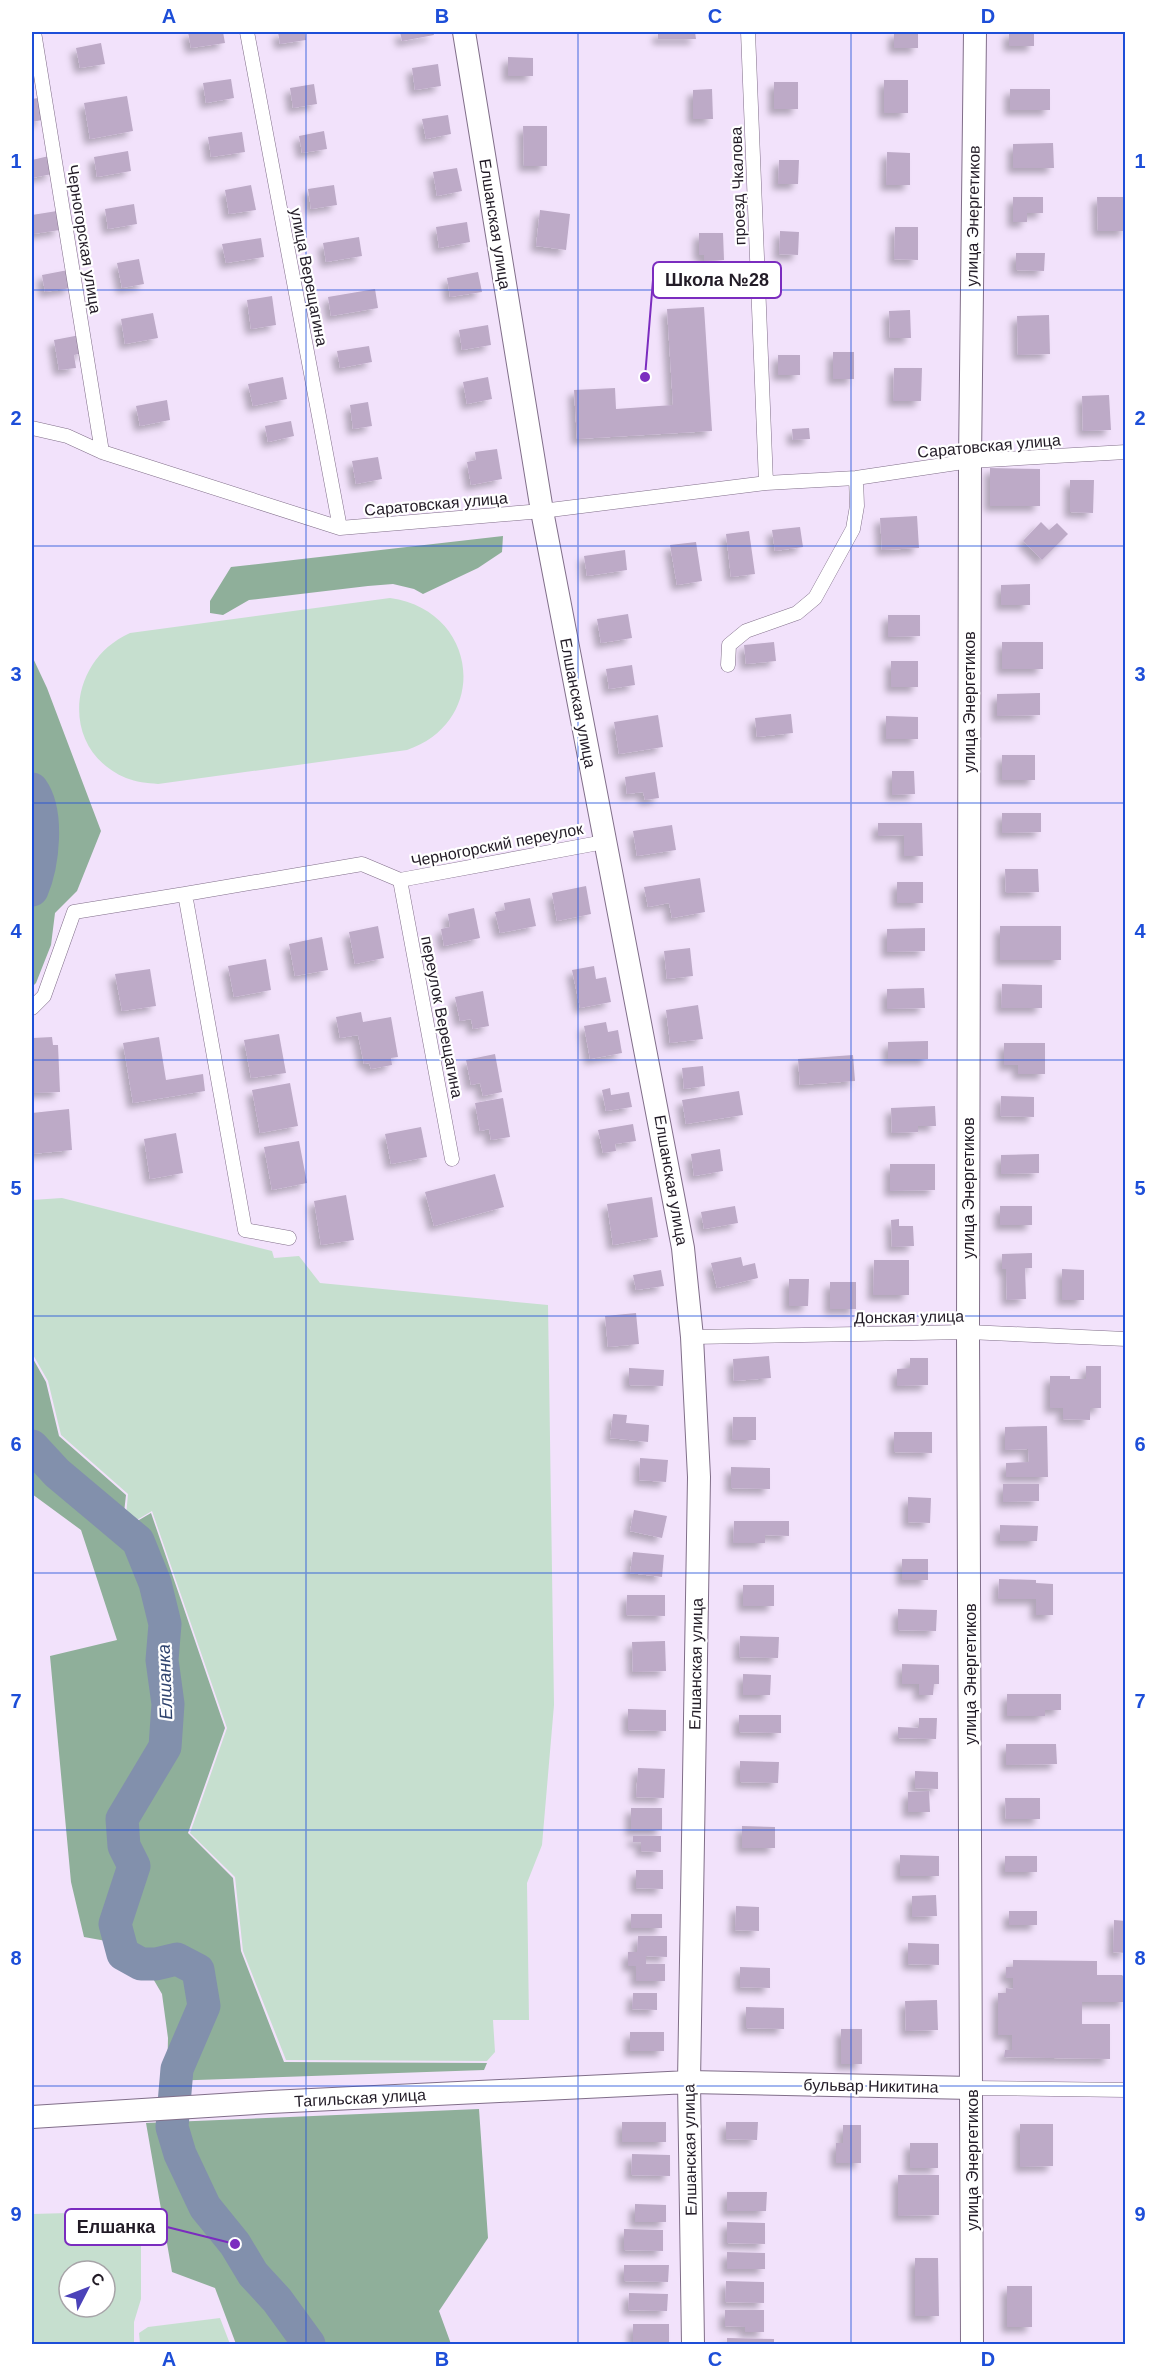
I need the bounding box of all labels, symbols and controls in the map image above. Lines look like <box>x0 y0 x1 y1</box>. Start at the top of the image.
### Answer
text: A <box>162 5 176 27</box>
text: B <box>435 5 449 27</box>
text: C <box>708 5 722 27</box>
text: D <box>981 5 995 27</box>
street label: проезд Чкалова <box>727 126 749 245</box>
street label: улица Энергетиков <box>963 145 983 287</box>
text: 1 <box>10 150 22 172</box>
text: 1 <box>1134 150 1146 172</box>
street label: Елшанская улица <box>476 158 514 291</box>
street label: Черногорская улица <box>64 163 104 315</box>
street label: улица Верещагина <box>287 206 331 348</box>
callout: Школа №28 <box>653 262 781 298</box>
text: Школа №28 <box>665 270 769 290</box>
text: 2 <box>10 407 22 429</box>
text: 2 <box>1134 407 1146 429</box>
street label: Саратовская улица <box>917 431 1061 461</box>
street label: Саратовская улица <box>364 489 508 519</box>
street label: улица Энергетиков <box>961 631 978 773</box>
street label: Елшанская улица <box>557 637 599 769</box>
text: 3 <box>10 663 22 685</box>
text: 3 <box>1134 663 1146 685</box>
street label: Черногорский переулок <box>409 820 586 870</box>
text: 4 <box>10 920 22 942</box>
text: 4 <box>1134 920 1146 942</box>
street label: переулок Верещагина <box>418 935 466 1100</box>
street label: Елшанская улица <box>651 1114 691 1247</box>
street label: улица Энергетиков <box>960 1117 977 1259</box>
text: 5 <box>10 1177 22 1199</box>
text: 5 <box>1134 1177 1146 1199</box>
street label: Донская улица <box>854 1308 964 1326</box>
text: 6 <box>10 1433 22 1455</box>
text: 6 <box>1134 1433 1146 1455</box>
street label: Елшанская улица <box>686 1598 706 1730</box>
street label: улица Энергетиков <box>962 1603 979 1745</box>
water label: Елшанка <box>154 1644 176 1720</box>
text: 7 <box>10 1690 22 1712</box>
text: 7 <box>1134 1690 1146 1712</box>
text: 8 <box>10 1947 22 1969</box>
text: 8 <box>1134 1947 1146 1969</box>
street label: бульвар Никитина <box>803 2076 939 2096</box>
street label: Елшанская улица <box>680 2084 700 2216</box>
street label: Тагильская улица <box>294 2086 426 2110</box>
street label: улица Энергетиков <box>964 2089 981 2231</box>
text: 9 <box>10 2203 22 2225</box>
text: 9 <box>1134 2203 1146 2225</box>
callout: Елшанка <box>65 2209 167 2245</box>
text: Елшанка <box>77 2217 156 2237</box>
north arrow <box>57 2259 117 2319</box>
text: С <box>88 2269 108 2290</box>
text: A <box>162 2348 176 2370</box>
text: B <box>435 2348 449 2370</box>
text: C <box>708 2348 722 2370</box>
text: D <box>981 2348 995 2370</box>

